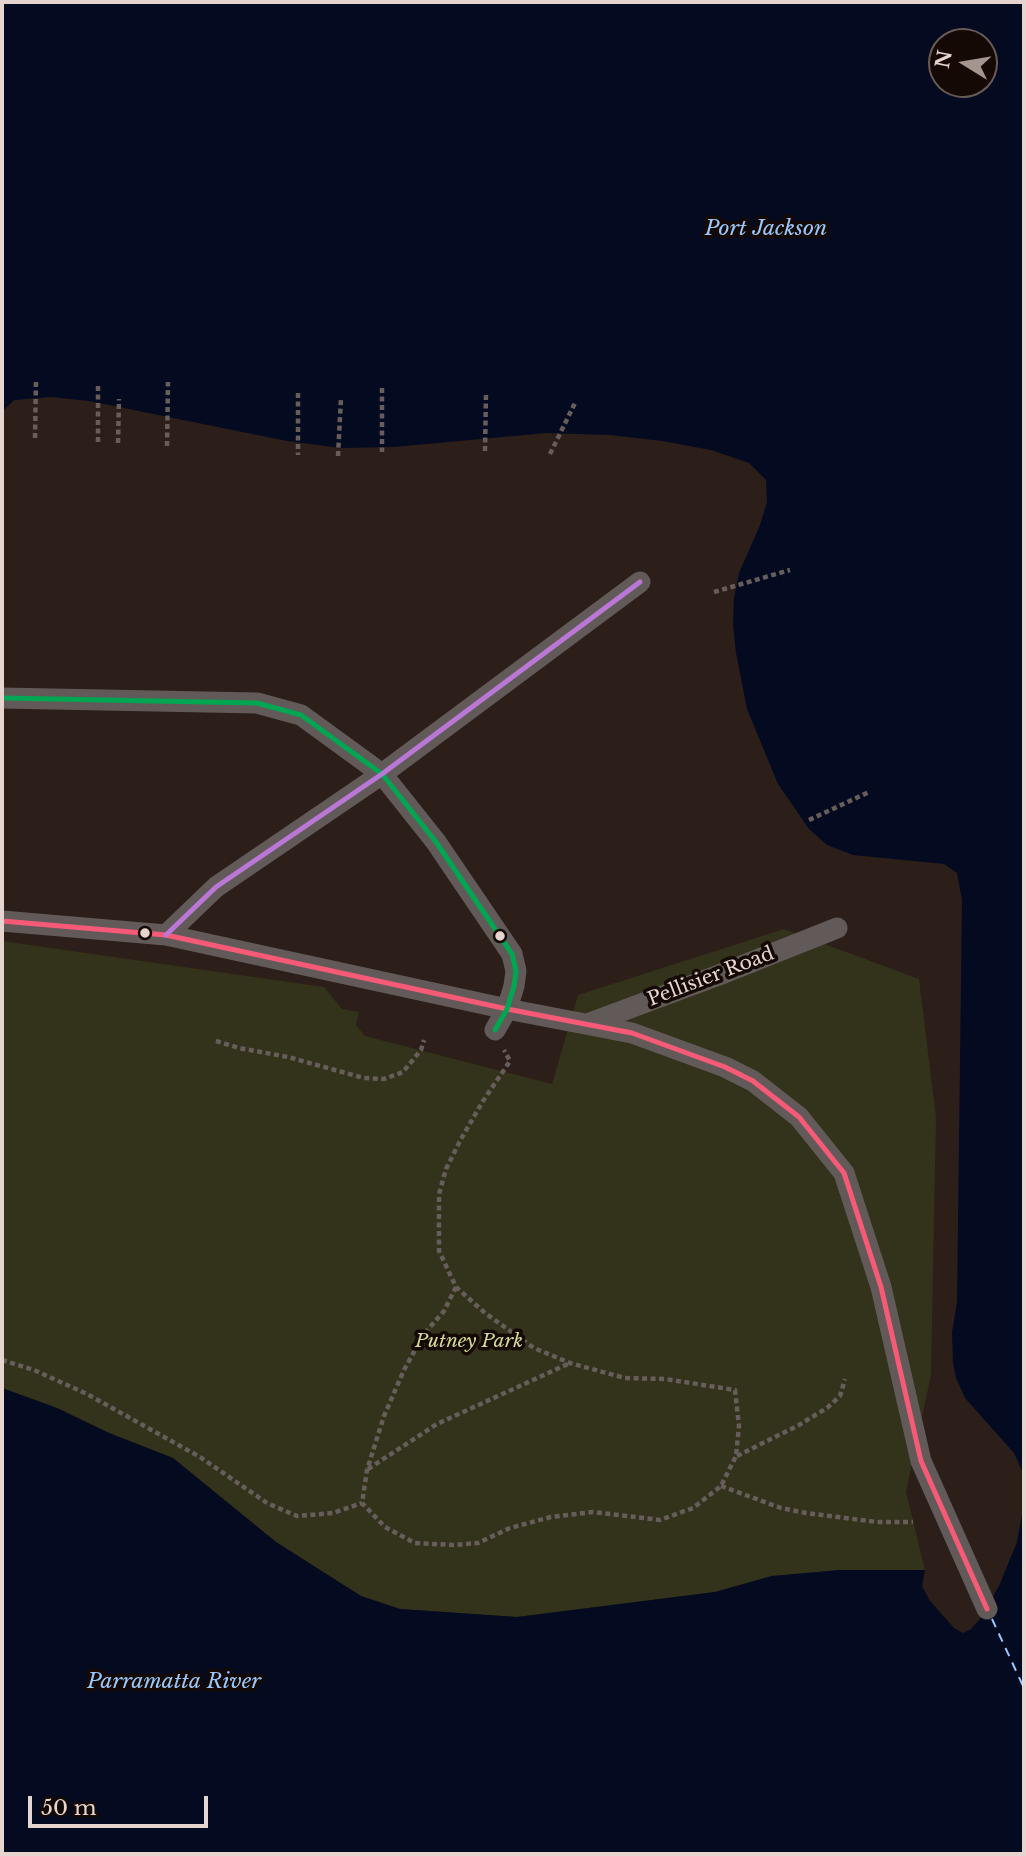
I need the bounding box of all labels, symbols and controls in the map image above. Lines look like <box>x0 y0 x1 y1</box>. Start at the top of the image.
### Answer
north arrow <box>928 28 998 98</box>
text: N <box>931 48 957 70</box>
water label: Port Jackson <box>705 216 827 242</box>
unlabelled marker <box>138 926 152 940</box>
unlabelled marker <box>493 929 507 943</box>
street label: Pellisier Road <box>645 942 777 1012</box>
park label: Putney Park <box>415 1331 523 1353</box>
water label: Parramatta River <box>87 1669 261 1695</box>
scale bar <box>32 1783 212 1827</box>
text: 50 m <box>41 1795 96 1821</box>

